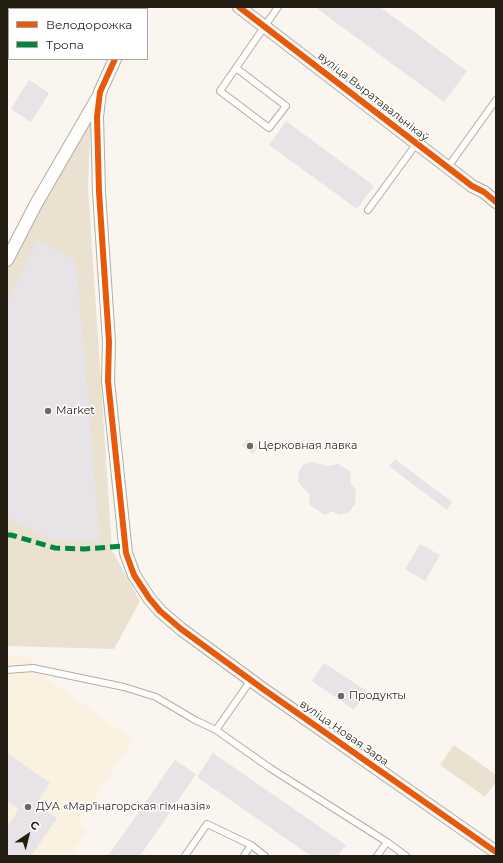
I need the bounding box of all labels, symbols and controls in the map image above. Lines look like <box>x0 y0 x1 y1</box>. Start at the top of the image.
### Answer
legend <box>8 8 148 60</box>
text: Велодорожка <box>46 17 132 32</box>
text: Тропа <box>46 37 84 52</box>
street label: вуліца Выратавальнікаў <box>315 50 431 144</box>
place label: Market <box>56 404 95 418</box>
marker: Market <box>43 406 53 416</box>
place label: Церковная лавка <box>258 439 357 453</box>
marker: Церковная лавка <box>245 441 255 451</box>
place label: Продукты <box>349 689 406 703</box>
marker: Продукты <box>336 691 346 701</box>
street label: вуліца Новая Зара <box>297 697 391 769</box>
place label: ДУА «Марʼінагорская гімназія» <box>36 800 211 814</box>
marker: ДУА «Марʼінагорская гімназія» <box>23 802 33 812</box>
north arrow <box>8 815 48 855</box>
text: С <box>28 817 42 833</box>

